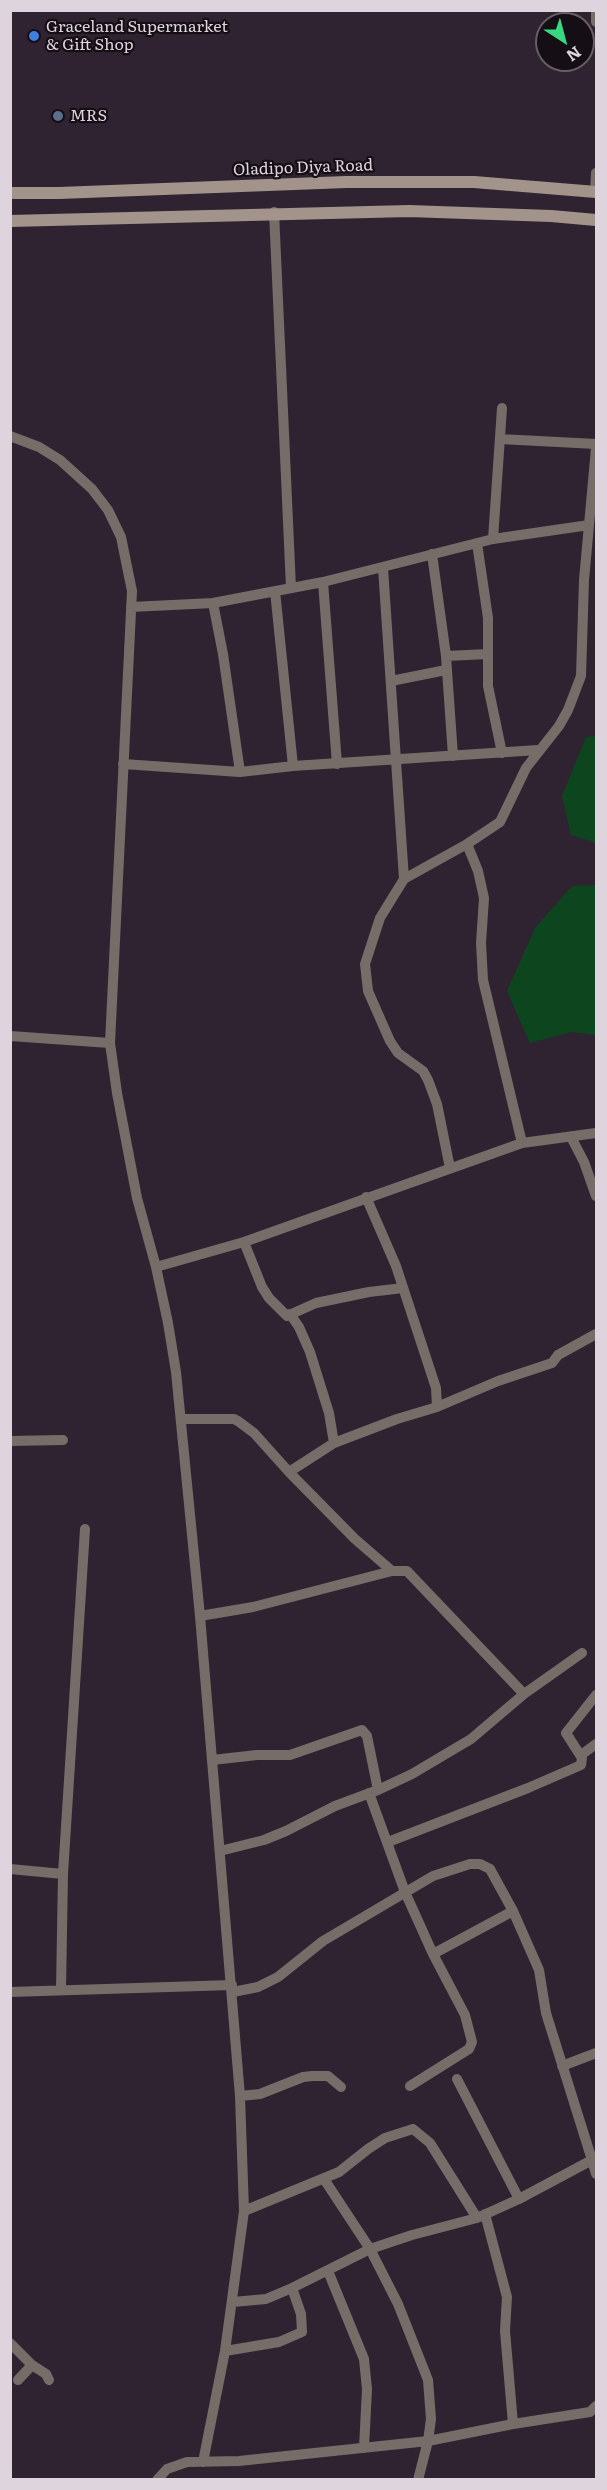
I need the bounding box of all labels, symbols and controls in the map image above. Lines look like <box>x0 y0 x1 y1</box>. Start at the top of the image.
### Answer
north arrow <box>535 12 595 72</box>
place label: Graceland Supermarket & Gift Shop <box>46 17 228 55</box>
marker: Graceland Supermarket & Gift Shop <box>27 29 41 43</box>
text: N <box>562 41 587 69</box>
place label: MRS <box>70 106 107 126</box>
marker: MRS <box>51 109 65 123</box>
street label: Oladipo Diya Road <box>233 156 373 180</box>

